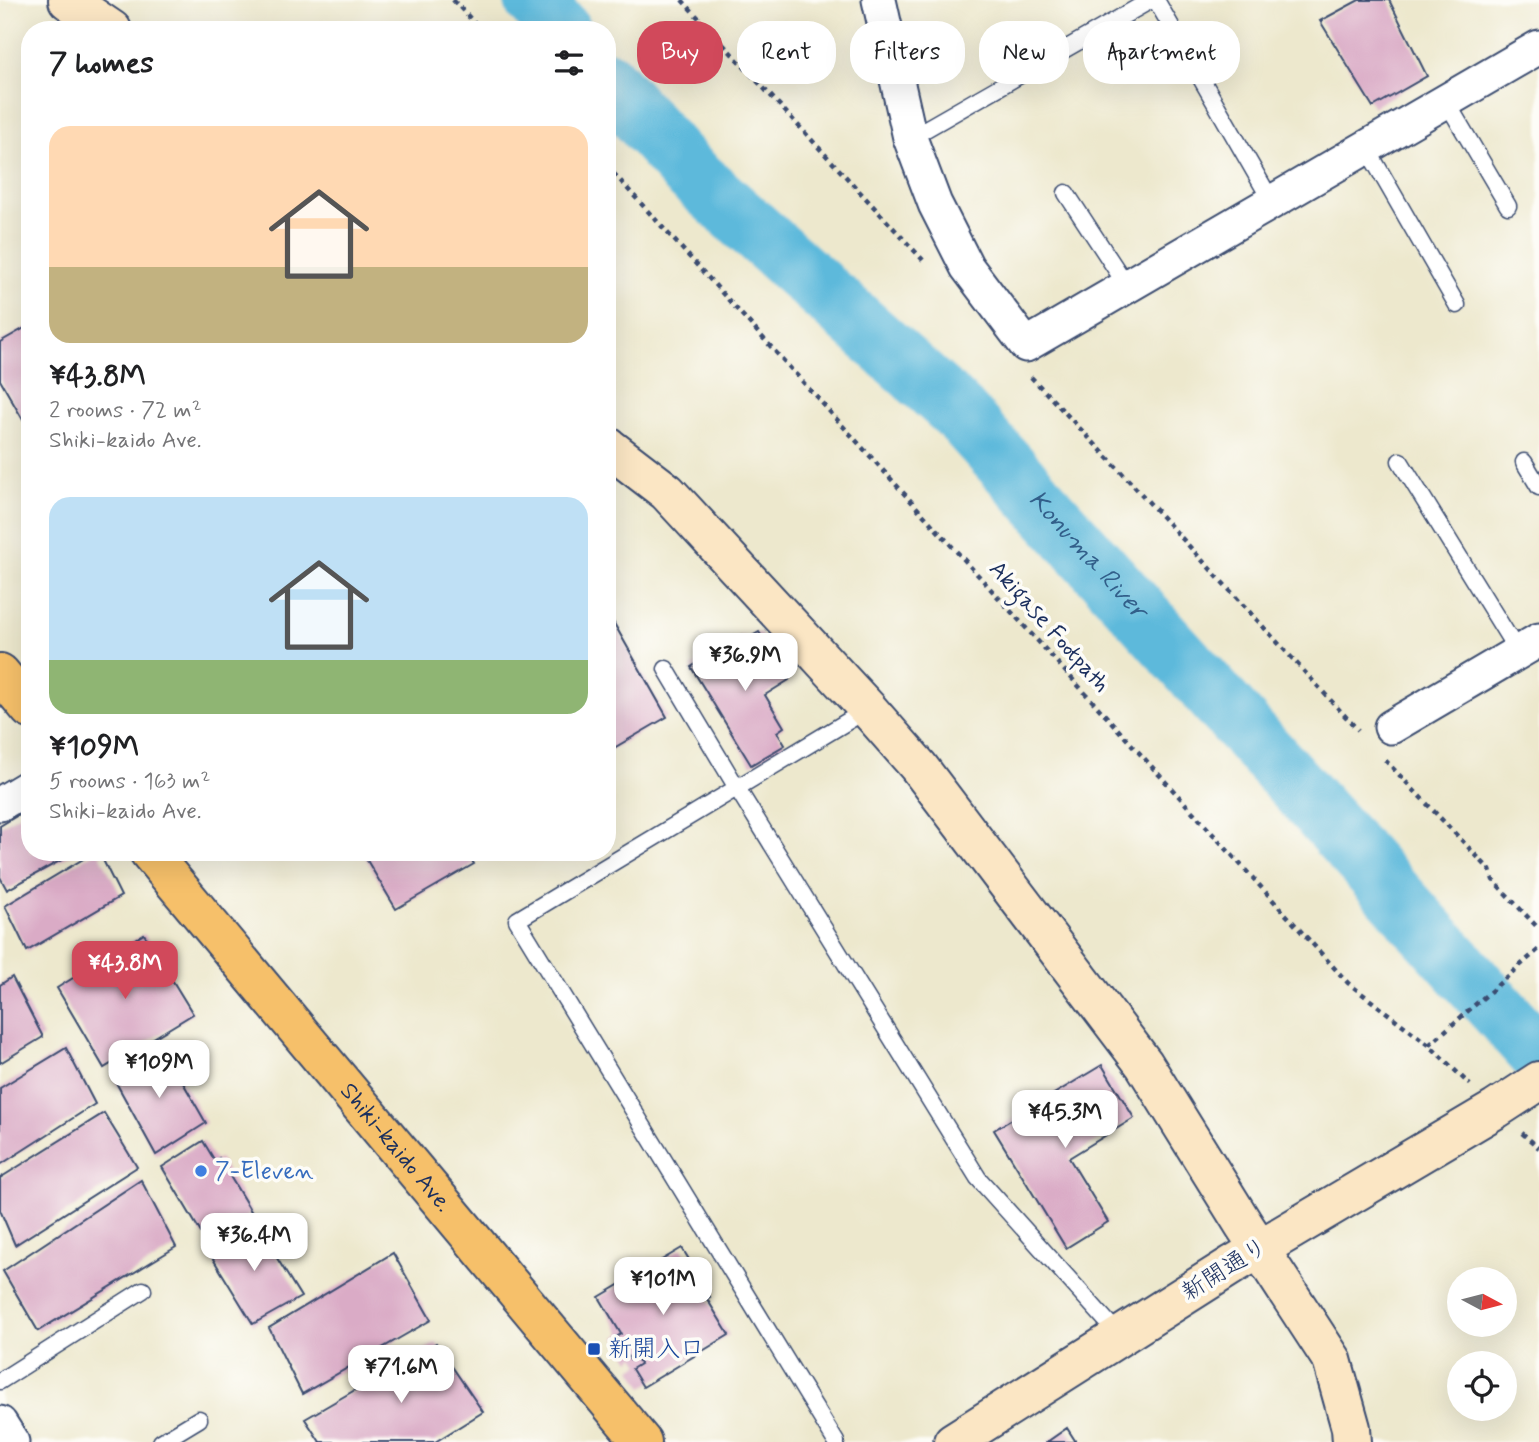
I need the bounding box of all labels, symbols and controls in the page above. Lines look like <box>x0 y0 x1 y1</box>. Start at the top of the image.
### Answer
chip: Buy <box>637 21 723 84</box>
chip: Rent <box>737 21 836 84</box>
chip: Filters <box>850 21 965 84</box>
chip: New <box>979 21 1069 84</box>
chip: Apartment <box>1083 21 1240 84</box>
text: 7 homes <box>49 44 154 83</box>
icon: filters <box>550 44 588 82</box>
icon: home <box>256 171 382 297</box>
text: ¥43.8M <box>49 357 146 396</box>
text: 2 rooms · 72 m² <box>49 396 202 426</box>
text: Shiki-kaido Ave. <box>49 426 202 456</box>
water label: Konuma River <box>1021 484 1157 629</box>
icon: home <box>256 542 382 668</box>
street label: Akigase Footpath <box>979 554 1116 702</box>
pin: ¥36.9M <box>688 634 802 693</box>
text: ¥36.9M <box>709 641 781 671</box>
text: ¥109M <box>49 728 139 767</box>
text: 5 rooms · 163 m² <box>49 767 211 797</box>
text: Shiki-kaido Ave. <box>49 797 202 827</box>
pin: ¥43.8M <box>68 942 182 1001</box>
text: ¥43.8M <box>88 949 162 979</box>
pin: ¥109M <box>110 1040 208 1100</box>
text: ¥109M <box>125 1048 193 1078</box>
street label: Shiki-kaido Ave. <box>333 1076 459 1219</box>
pin: ¥45.3M <box>1008 1090 1122 1150</box>
text: ¥45.3M <box>1028 1098 1102 1128</box>
place label: 7-Eleven <box>215 1156 314 1187</box>
marker: 7-Eleven <box>193 1163 209 1179</box>
pin: ¥36.4M <box>197 1214 311 1273</box>
text: ¥36.4M <box>217 1221 291 1251</box>
street label: 新開通り <box>1176 1231 1274 1309</box>
pin: ¥101M <box>614 1258 712 1317</box>
text: ¥101M <box>630 1265 696 1295</box>
north arrow <box>1447 1267 1517 1337</box>
map controls <box>1447 1267 1517 1421</box>
place label: 新開入口 <box>608 1334 704 1365</box>
marker: 新開入口 <box>586 1341 602 1357</box>
pin: ¥71.6M <box>344 1346 458 1405</box>
button: locate <box>1447 1351 1517 1421</box>
text: ¥71.6M <box>364 1353 438 1383</box>

